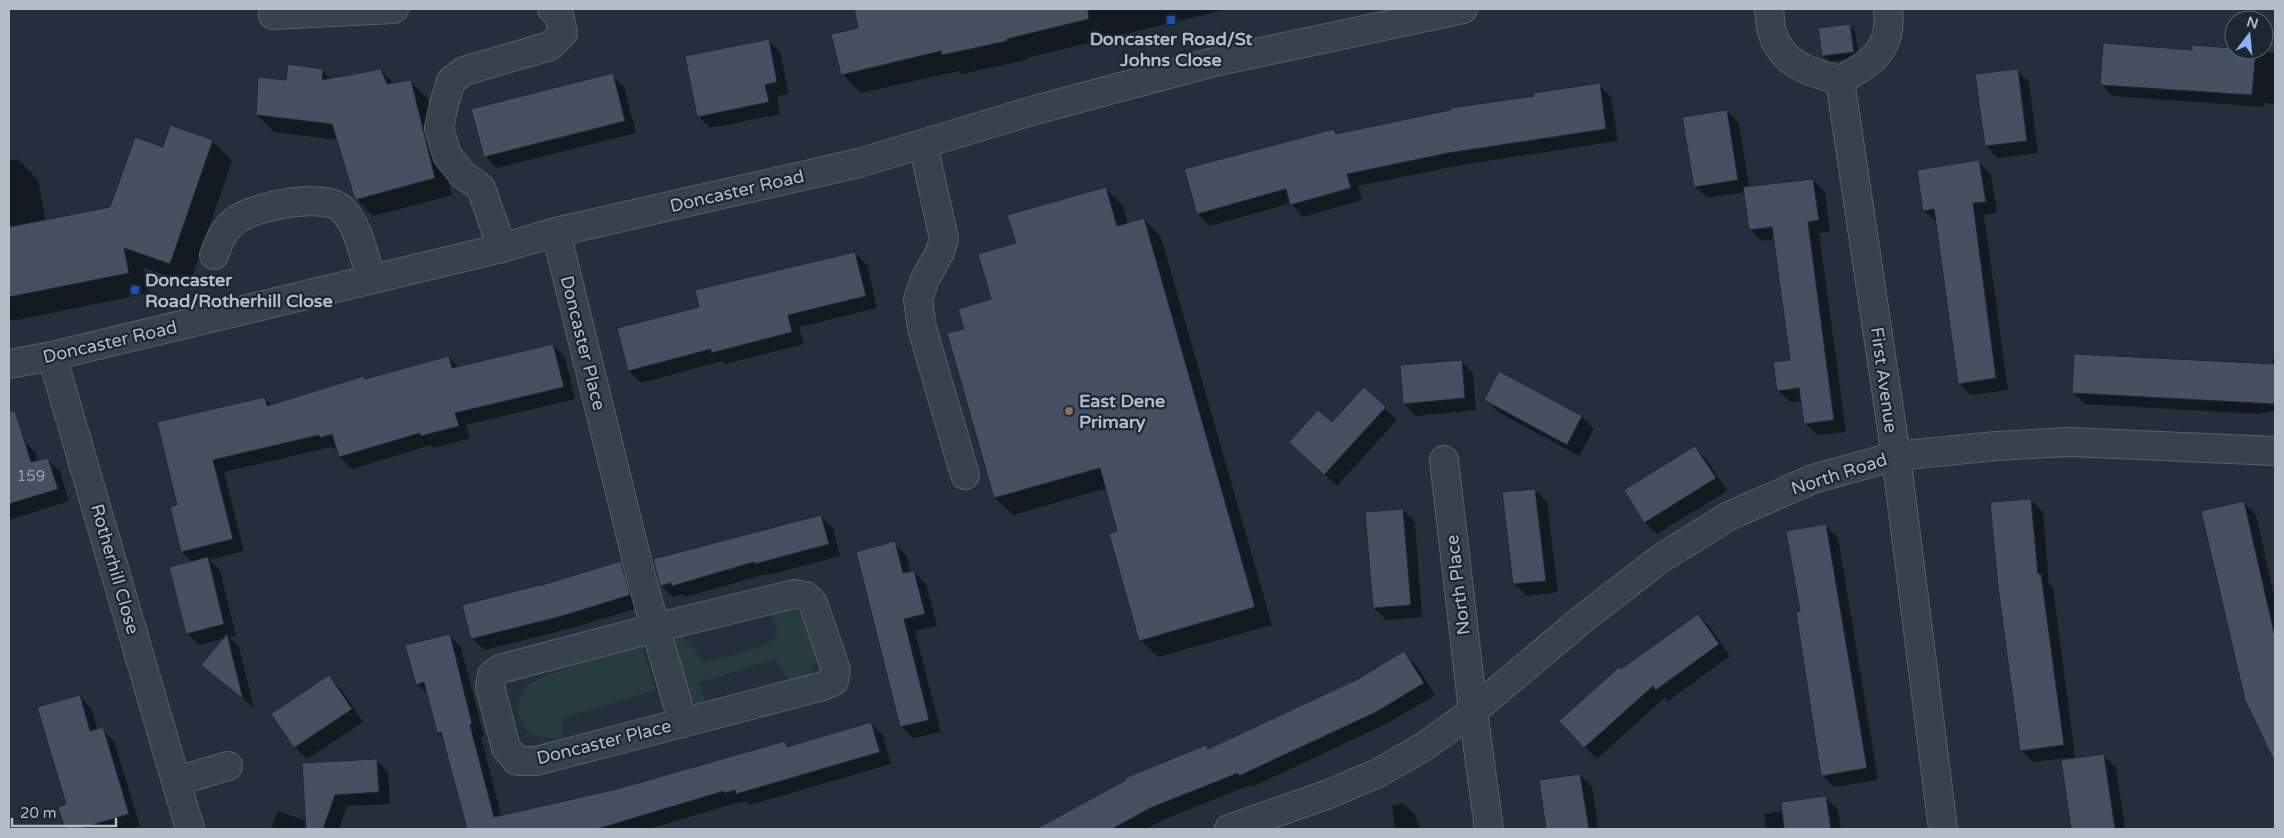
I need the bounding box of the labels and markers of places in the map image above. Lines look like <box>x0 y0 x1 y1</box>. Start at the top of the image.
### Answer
marker: Doncaster Road/St Johns Close <box>1165 14 1177 26</box>
place label: Doncaster Road/St Johns Close <box>1090 28 1252 71</box>
place label: Doncaster Road/Rotherhill Close <box>145 269 333 312</box>
marker: Doncaster Road/Rotherhill Close <box>129 284 141 296</box>
place label: East Dene Primary <box>1079 390 1165 433</box>
marker: East Dene Primary <box>1063 405 1075 417</box>

